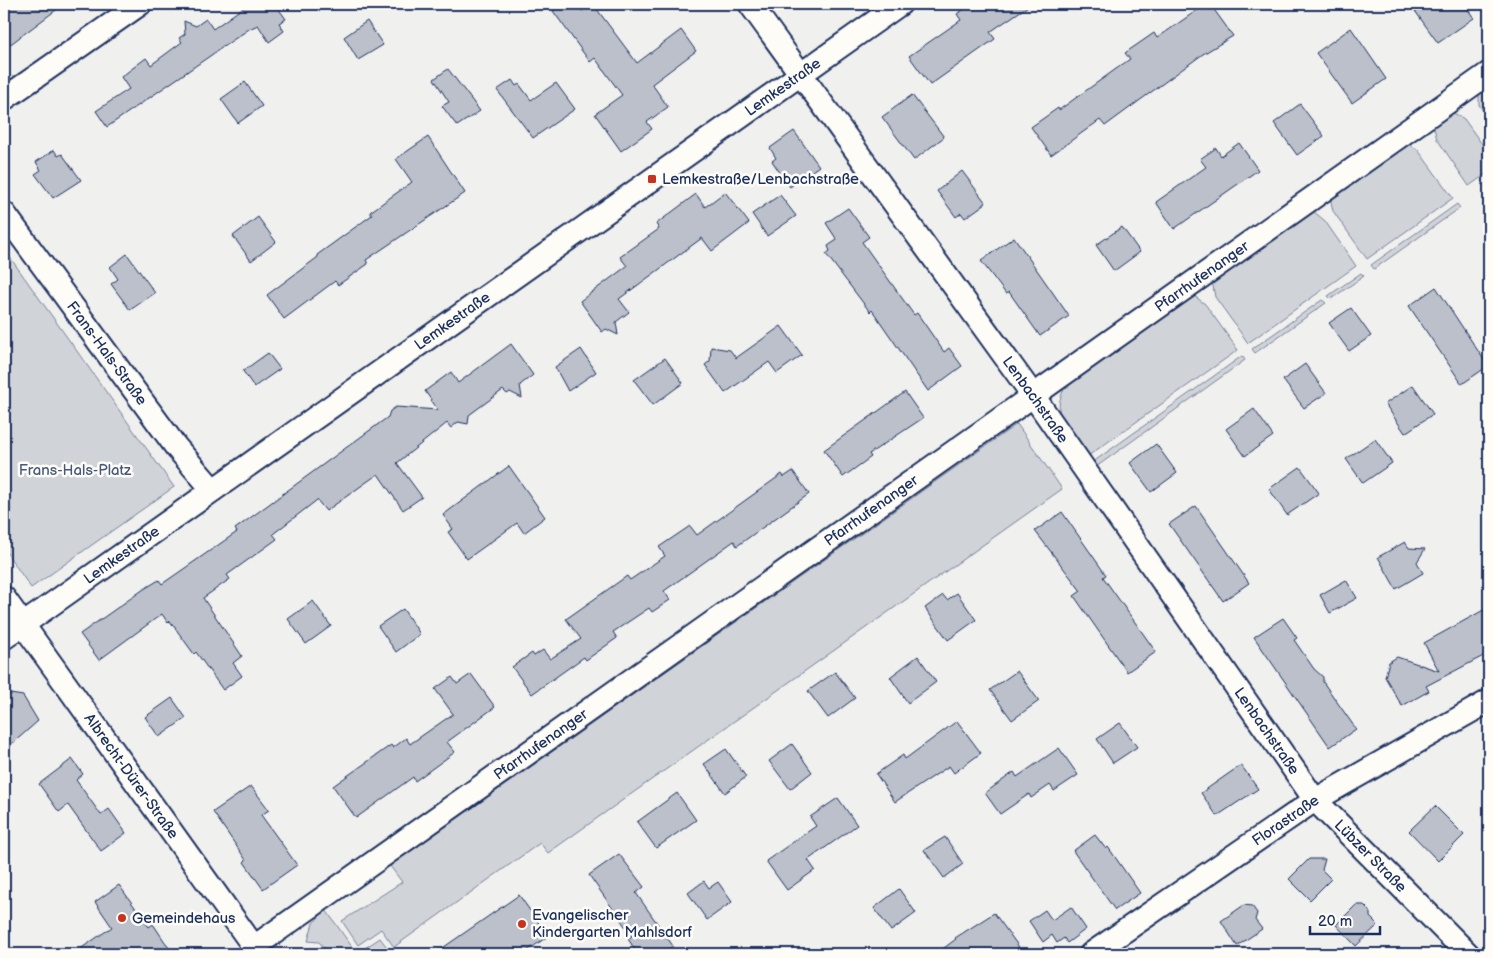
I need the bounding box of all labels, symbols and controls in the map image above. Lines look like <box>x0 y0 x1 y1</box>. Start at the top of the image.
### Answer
street label: Lemkestraße <box>741 54 824 120</box>
place label: Lemkestraße/Lenbachstraße <box>662 170 859 189</box>
marker: Lemkestraße/Lenbachstraße <box>646 173 658 185</box>
street label: Pfarrhufenanger <box>1151 236 1253 316</box>
street label: Lemkestraße <box>411 288 494 354</box>
street label: Frans-Hals-Straße <box>63 297 152 409</box>
street label: Lenbachstraße <box>998 353 1073 447</box>
park label: Frans-Hals-Platz <box>19 461 132 480</box>
street label: Pfarrhufenanger <box>820 470 922 550</box>
street label: Lemkestraße <box>80 521 163 588</box>
street label: Lenbachstraße <box>1230 684 1304 778</box>
street label: Pfarrhufenanger <box>490 704 592 784</box>
street label: Albrecht-Dürer-Straße <box>80 710 183 843</box>
street label: Florastraße <box>1248 791 1323 850</box>
street label: Lübzer Straße <box>1330 816 1411 896</box>
scale bar <box>1310 903 1380 935</box>
place label: Evangelischer Kindergarten Mahlsdorf <box>532 906 693 942</box>
place label: Gemeindehaus <box>132 909 236 928</box>
marker: Gemeindehaus <box>116 912 128 924</box>
text: 20 m <box>1318 912 1352 931</box>
marker: Evangelischer Kindergarten Mahlsdorf <box>516 918 528 930</box>

